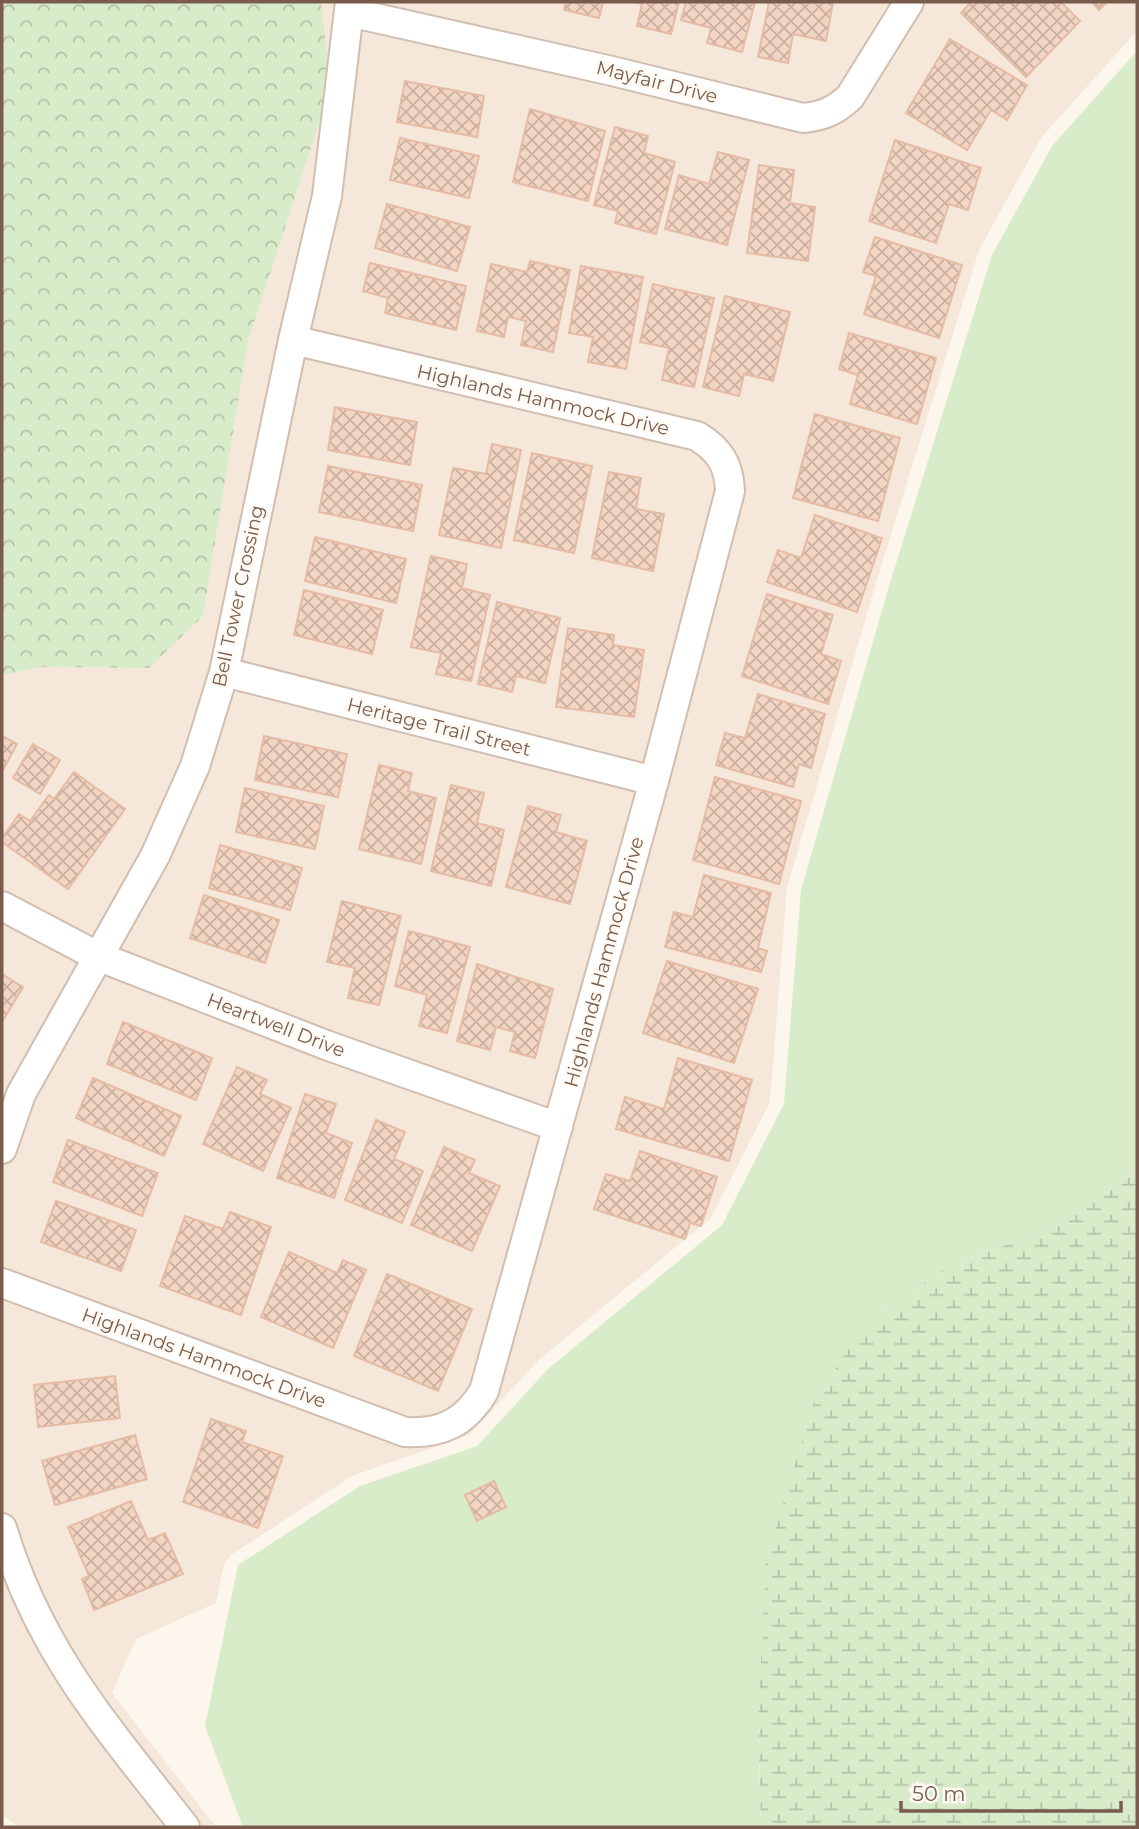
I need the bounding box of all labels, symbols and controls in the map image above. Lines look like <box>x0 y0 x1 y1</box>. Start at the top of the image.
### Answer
street label: Mayfair Drive <box>594 56 720 108</box>
street label: Highlands Hammock Drive <box>415 360 671 440</box>
street label: Bell Tower Crossing <box>207 503 269 689</box>
street label: Heritage Trail Street <box>345 693 534 761</box>
street label: Highlands Hammock Drive <box>559 834 649 1090</box>
street label: Heartwell Drive <box>204 988 348 1062</box>
street label: Highlands Hammock Drive <box>79 1303 329 1413</box>
scale bar <box>901 1770 1122 1814</box>
text: 50 m <box>912 1781 966 1806</box>

